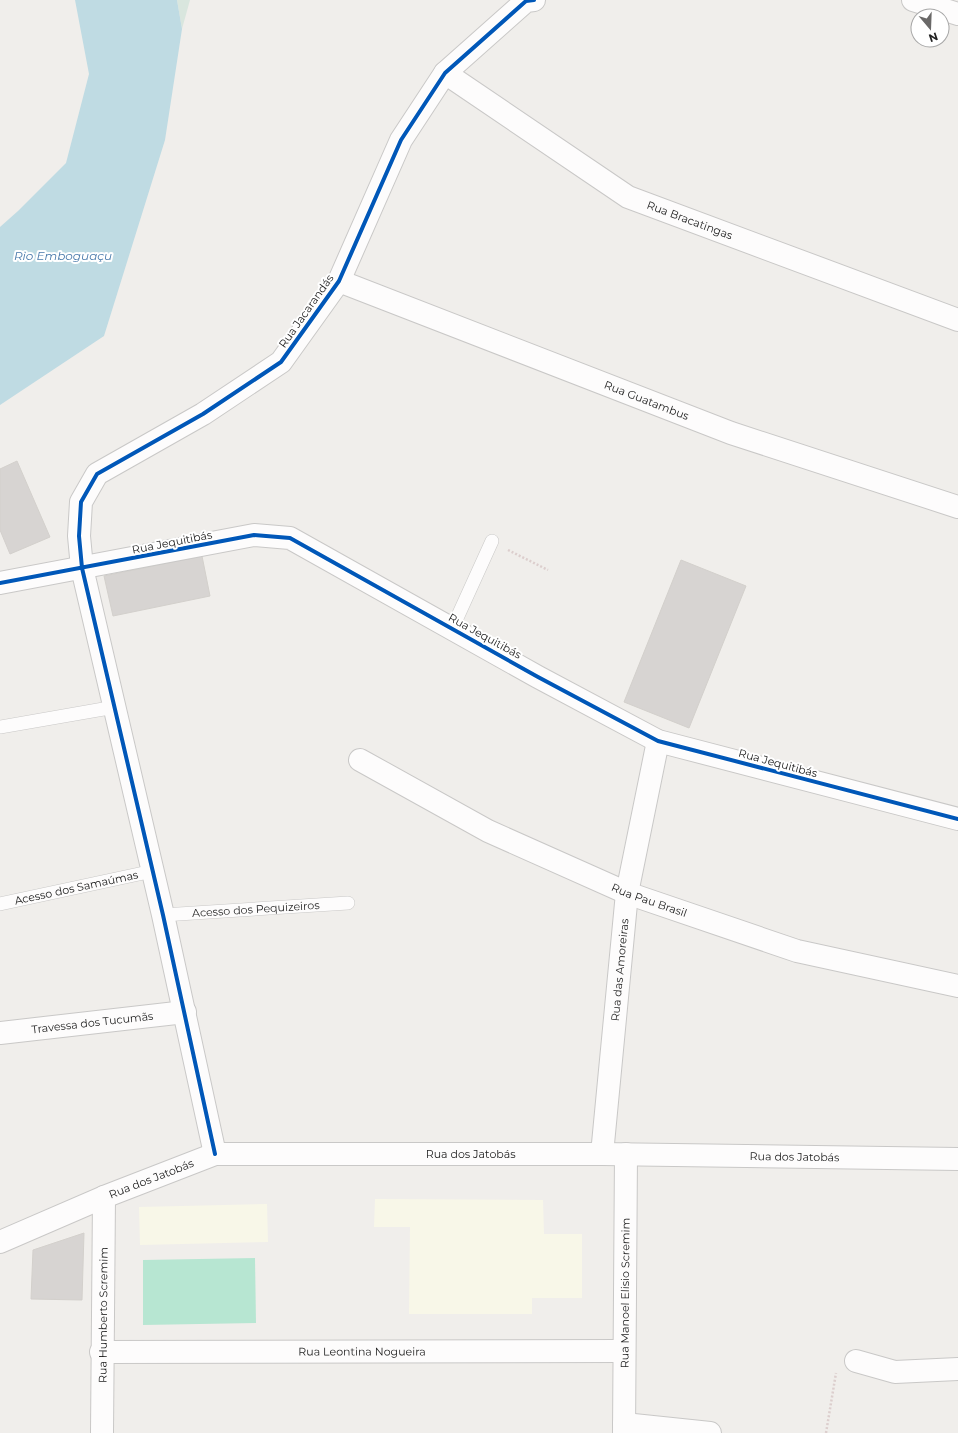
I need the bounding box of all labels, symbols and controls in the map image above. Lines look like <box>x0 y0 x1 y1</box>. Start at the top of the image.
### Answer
north arrow <box>910 8 950 48</box>
text: N <box>927 29 940 46</box>
street label: Rua Bracatingas <box>645 198 735 243</box>
water label: Rio Emboguaçu <box>14 248 112 263</box>
street label: Rua Jacarandás <box>275 271 337 350</box>
street label: Rua Guatambus <box>602 378 692 423</box>
street label: Rua Jequitibás <box>131 527 214 557</box>
street label: Rua Jequitibás <box>446 610 524 662</box>
street label: Rua Jequitibás <box>737 746 820 780</box>
street label: Acesso dos Samaúmas <box>13 867 140 908</box>
street label: Rua Pau Brasil <box>609 880 689 920</box>
street label: Acesso dos Pequizeiros <box>192 898 321 920</box>
street label: Rua das Amoreiras <box>608 917 632 1022</box>
street label: Travessa dos Tucumãs <box>31 1009 155 1036</box>
street label: Rua dos Jatobás <box>426 1147 516 1161</box>
street label: Rua dos Jatobás <box>750 1149 840 1164</box>
street label: Rua dos Jatobás <box>107 1156 196 1201</box>
street label: Rua Manoel Elisio Scremim <box>617 1218 633 1368</box>
street label: Rua Humberto Scremim <box>95 1247 111 1383</box>
street label: Rua Leontina Nogueira <box>298 1344 426 1359</box>

